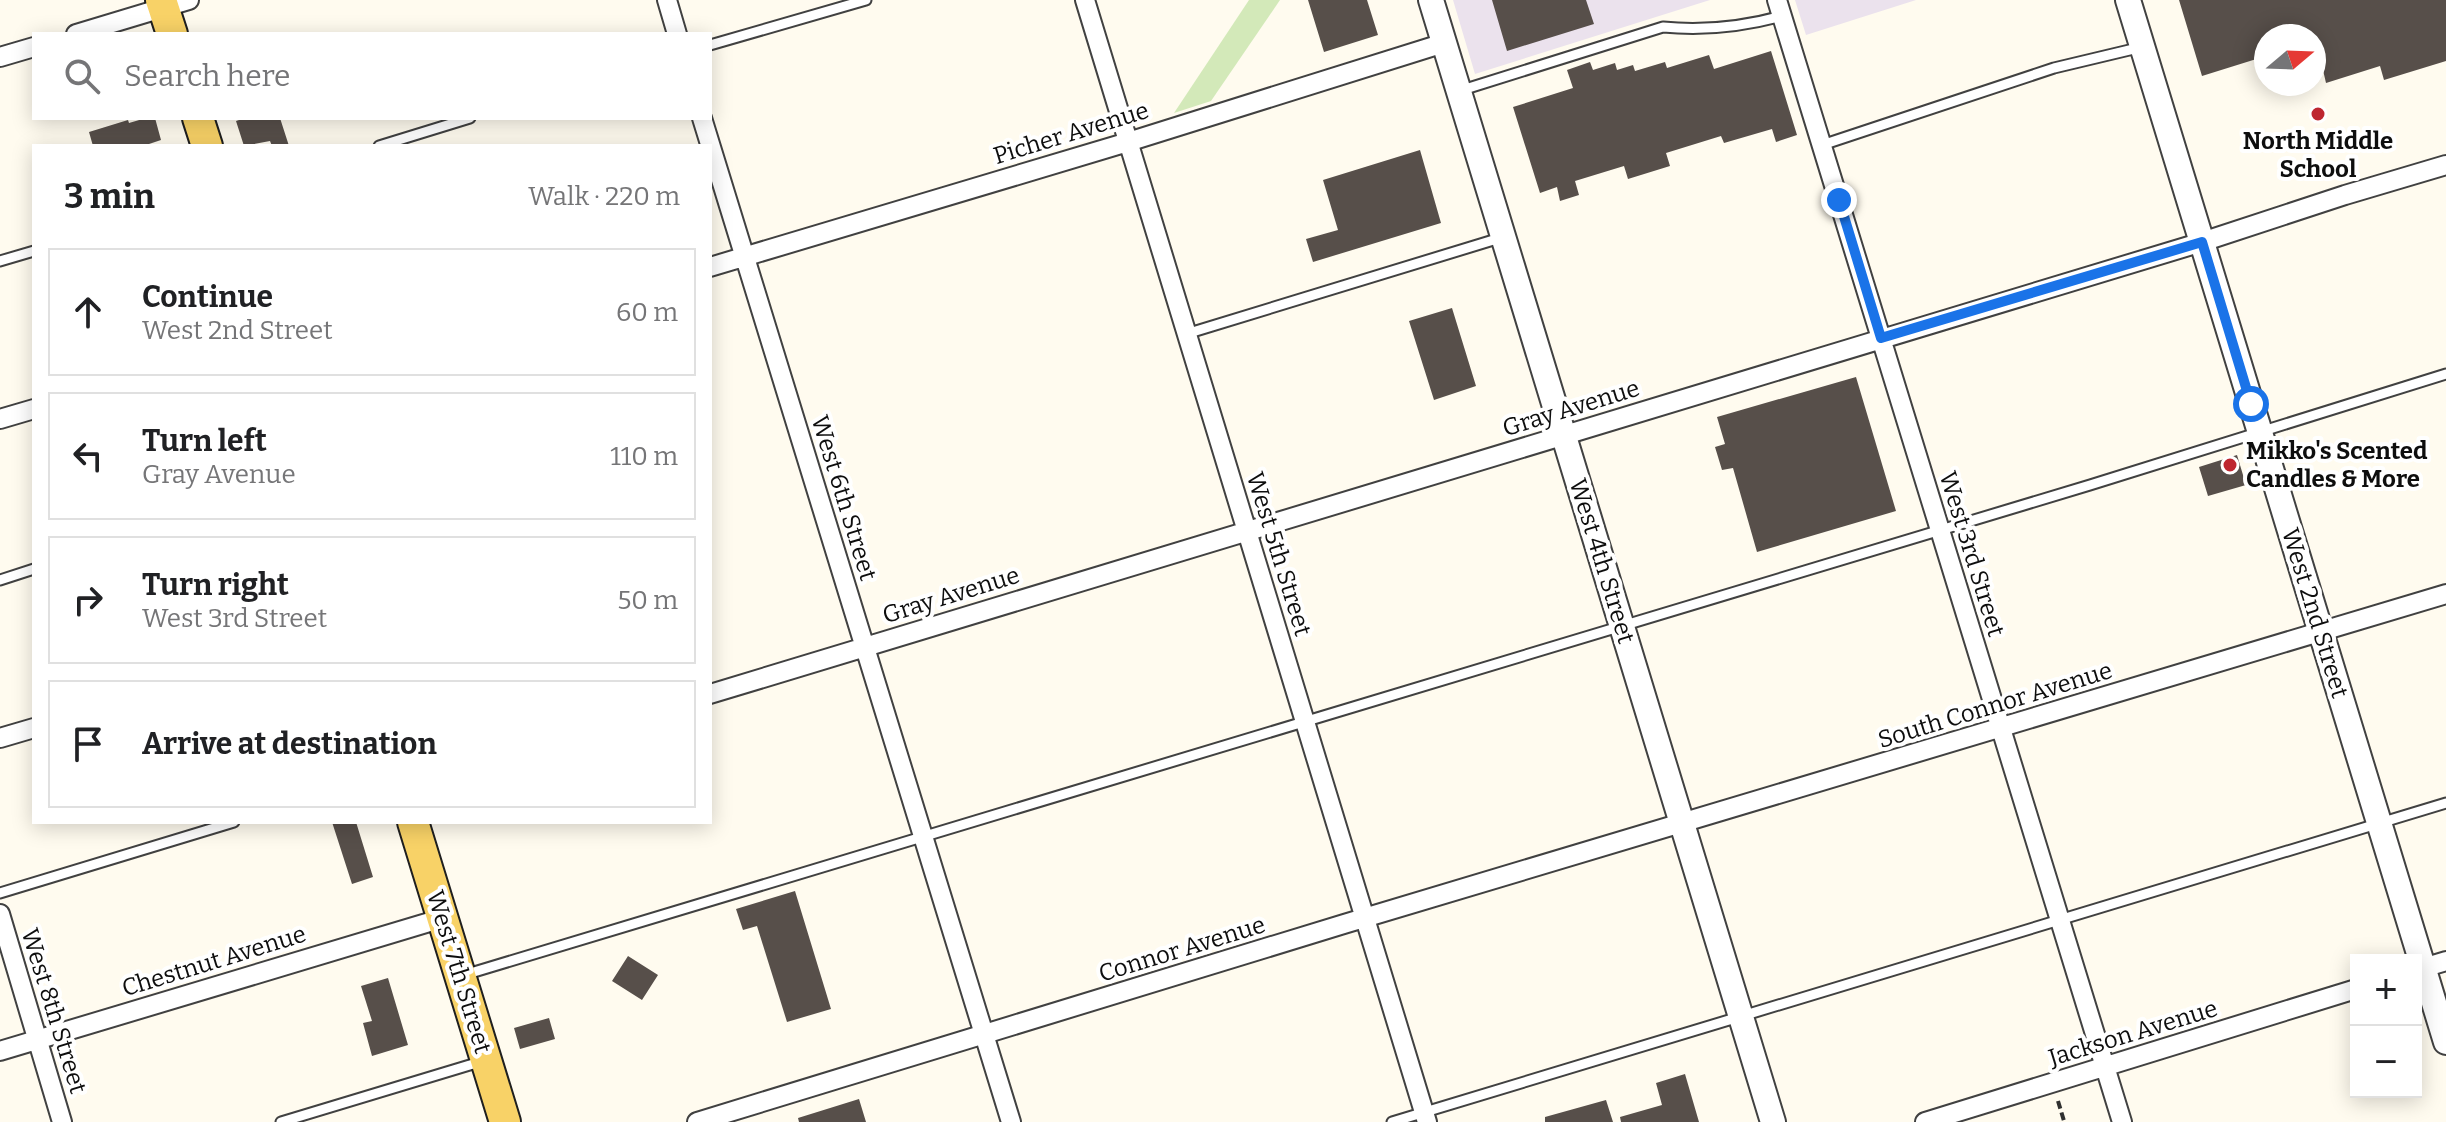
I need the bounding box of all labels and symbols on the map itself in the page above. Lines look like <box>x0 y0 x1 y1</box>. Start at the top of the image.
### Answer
north arrow <box>2254 24 2326 96</box>
street label: Picher Avenue <box>990 96 1152 170</box>
marker: North Middle School <box>2309 105 2327 123</box>
place label: North Middle School <box>2243 127 2393 183</box>
route end <box>1821 182 1857 218</box>
street label: Gray Avenue <box>1499 374 1643 442</box>
route start <box>2233 386 2269 422</box>
street label: West 6th Street <box>806 412 882 584</box>
place label: Mikko's Scented Candles & More <box>2246 437 2428 493</box>
marker: Mikko's Scented Candles & More <box>2221 456 2239 474</box>
street label: West 3rd Street <box>1934 468 2010 640</box>
street label: West 5th Street <box>1241 469 1317 640</box>
street label: West 4th Street <box>1564 475 1640 647</box>
street label: West 2nd Street <box>2276 525 2354 702</box>
street label: Gray Avenue <box>879 561 1023 629</box>
street label: South Connor Avenue <box>1874 656 2116 754</box>
street label: West 7th Street <box>421 887 497 1057</box>
street label: Connor Avenue <box>1095 910 1269 988</box>
street label: Chestnut Avenue <box>119 920 309 1002</box>
street label: West 8th Street <box>16 925 92 1097</box>
street label: Jackson Avenue <box>2044 994 2221 1072</box>

